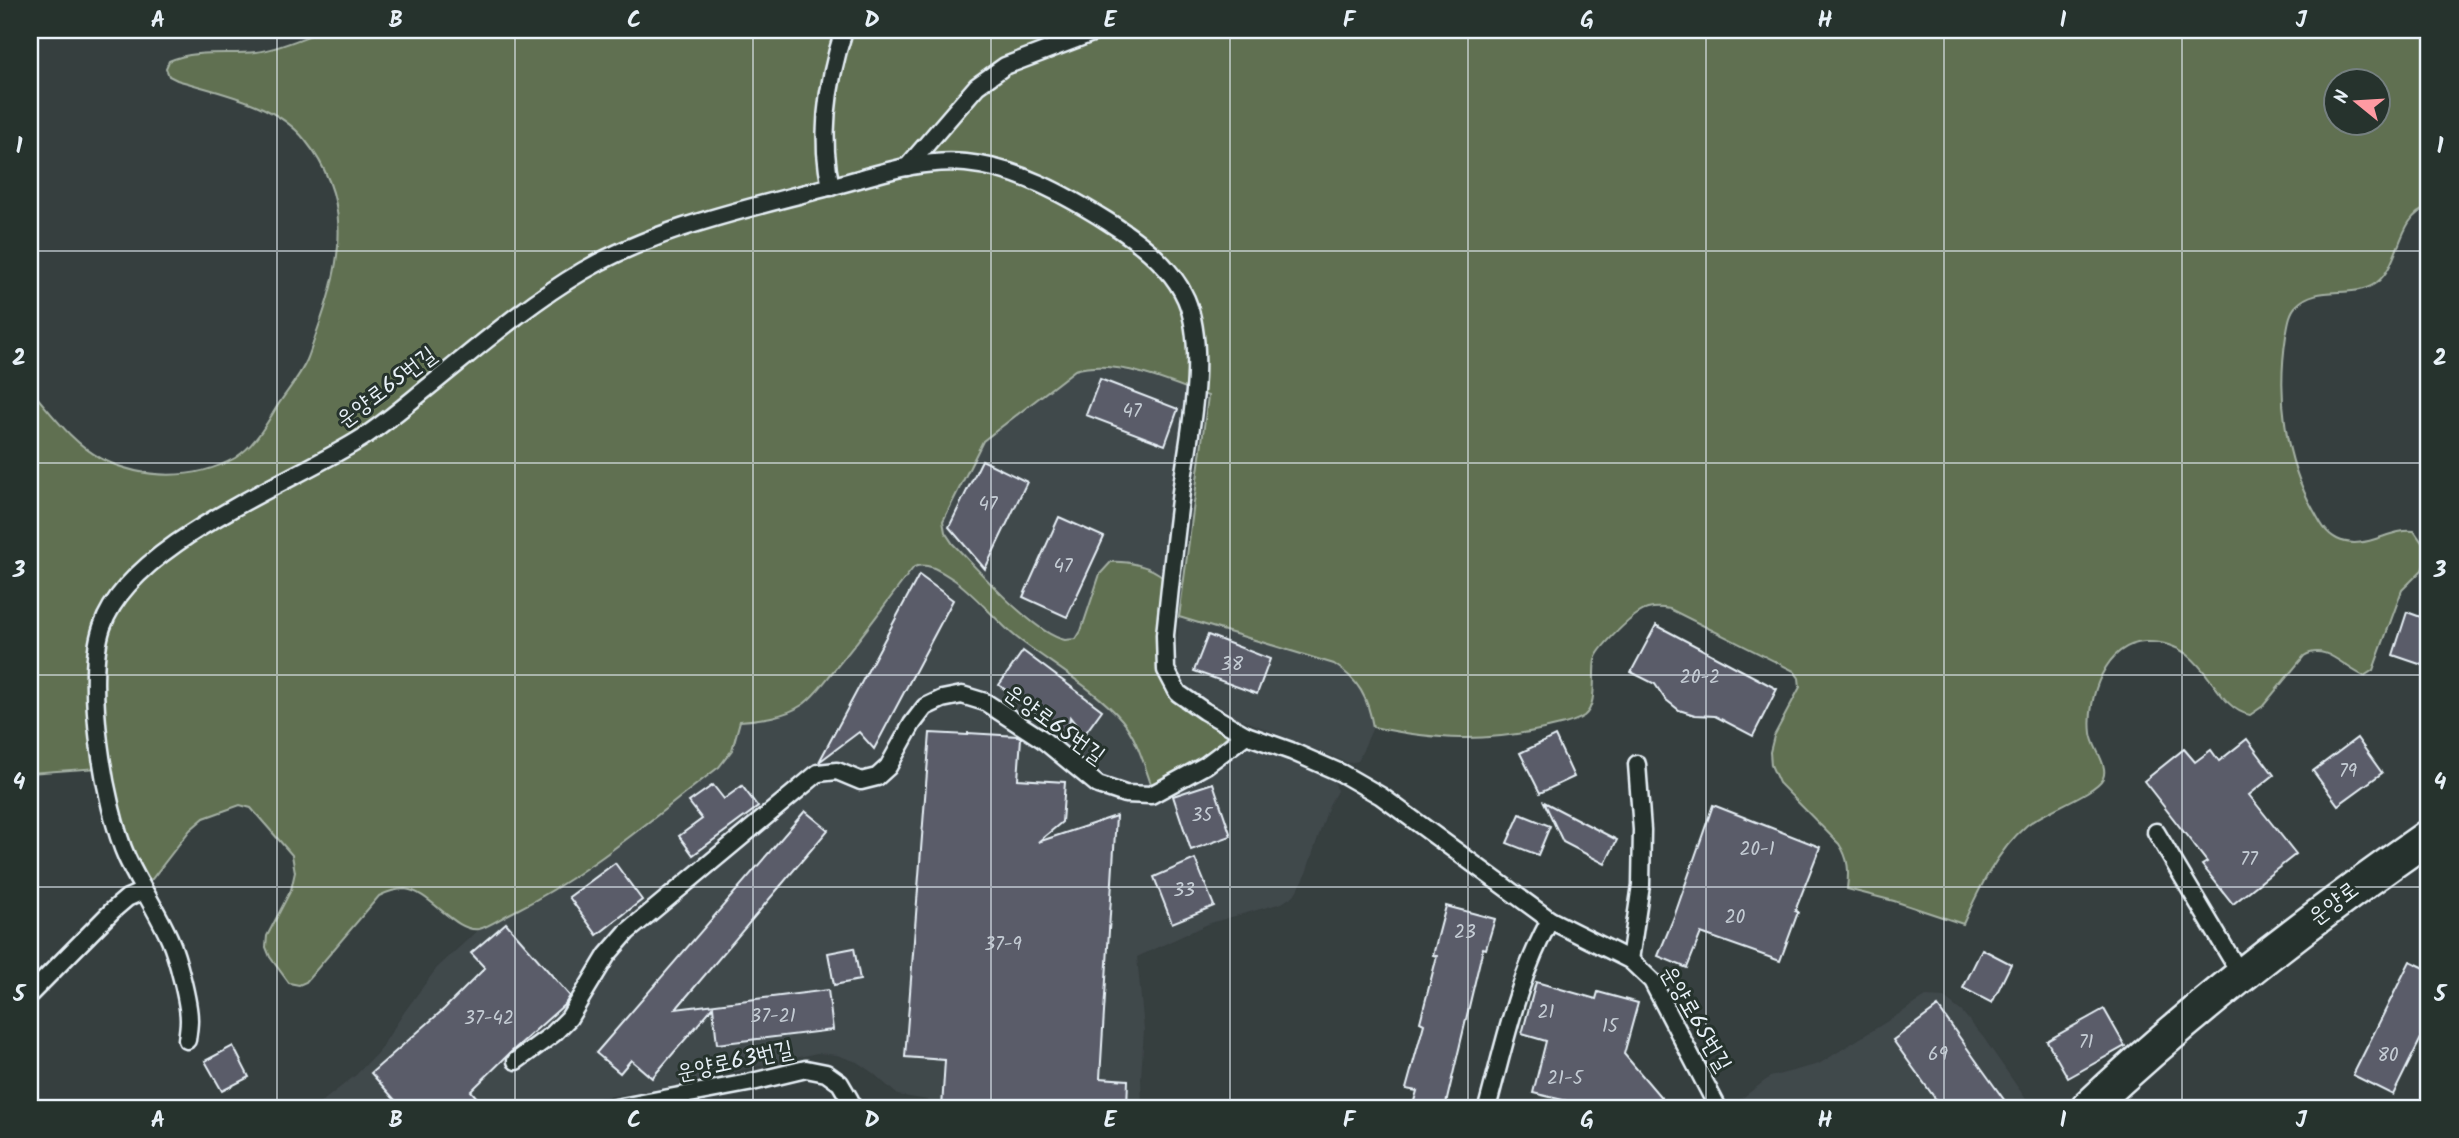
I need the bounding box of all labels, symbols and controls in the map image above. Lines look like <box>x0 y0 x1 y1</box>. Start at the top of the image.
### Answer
text: A <box>151 3 165 39</box>
text: B <box>389 3 403 39</box>
text: C <box>627 3 641 39</box>
text: D <box>864 3 880 39</box>
text: E <box>1104 3 1118 39</box>
text: F <box>1343 3 1357 39</box>
text: G <box>1580 3 1594 39</box>
text: H <box>1818 3 1833 39</box>
text: I <box>2059 3 2067 39</box>
text: J <box>2295 3 2307 39</box>
north arrow <box>2322 66 2392 136</box>
text: N <box>2327 87 2359 108</box>
text: 1 <box>16 129 23 165</box>
text: 1 <box>2437 129 2444 165</box>
street label: 운양로65번길 <box>329 338 445 438</box>
text: 2 <box>12 341 26 377</box>
text: 2 <box>2433 341 2447 377</box>
house number: 47 <box>1122 397 1143 427</box>
house number: 47 <box>978 490 999 520</box>
house number: 47 <box>1053 552 1074 582</box>
text: 3 <box>12 553 26 589</box>
text: 3 <box>2433 553 2447 589</box>
house number: 38 <box>1221 650 1244 680</box>
house number: 20-2 <box>1680 663 1720 693</box>
street label: 운양로65번길 <box>996 676 1112 774</box>
house number: 79 <box>2339 757 2357 787</box>
text: 4 <box>13 765 26 801</box>
text: 4 <box>2434 765 2447 801</box>
house number: 35 <box>1191 801 1214 831</box>
house number: 20-1 <box>1739 835 1775 865</box>
house number: 77 <box>2240 845 2259 875</box>
street label: 운양로 <box>2301 873 2367 935</box>
house number: 33 <box>1173 876 1195 906</box>
house number: 20 <box>1725 903 1745 933</box>
house number: 23 <box>1454 918 1476 948</box>
house number: 37-9 <box>984 930 1022 960</box>
street label: 운양로65번길 <box>1650 959 1740 1079</box>
text: 5 <box>12 977 27 1013</box>
text: 5 <box>2433 977 2448 1013</box>
house number: 21 <box>1537 998 1555 1028</box>
house number: 37-21 <box>750 1002 796 1032</box>
house number: 37-42 <box>464 1004 514 1034</box>
house number: 15 <box>1602 1012 1620 1042</box>
house number: 71 <box>2079 1028 2093 1058</box>
street label: 운양로63번길 <box>673 1032 797 1092</box>
house number: 69 <box>1928 1040 1948 1070</box>
house number: 80 <box>2378 1041 2398 1071</box>
house number: 21-5 <box>1547 1064 1585 1094</box>
text: A <box>151 1103 165 1138</box>
text: B <box>389 1103 403 1138</box>
text: C <box>627 1103 641 1138</box>
text: D <box>864 1103 880 1138</box>
text: E <box>1104 1103 1118 1138</box>
text: F <box>1343 1103 1357 1138</box>
text: G <box>1580 1103 1594 1138</box>
text: H <box>1818 1103 1833 1138</box>
text: I <box>2059 1103 2067 1138</box>
text: J <box>2295 1103 2307 1138</box>

